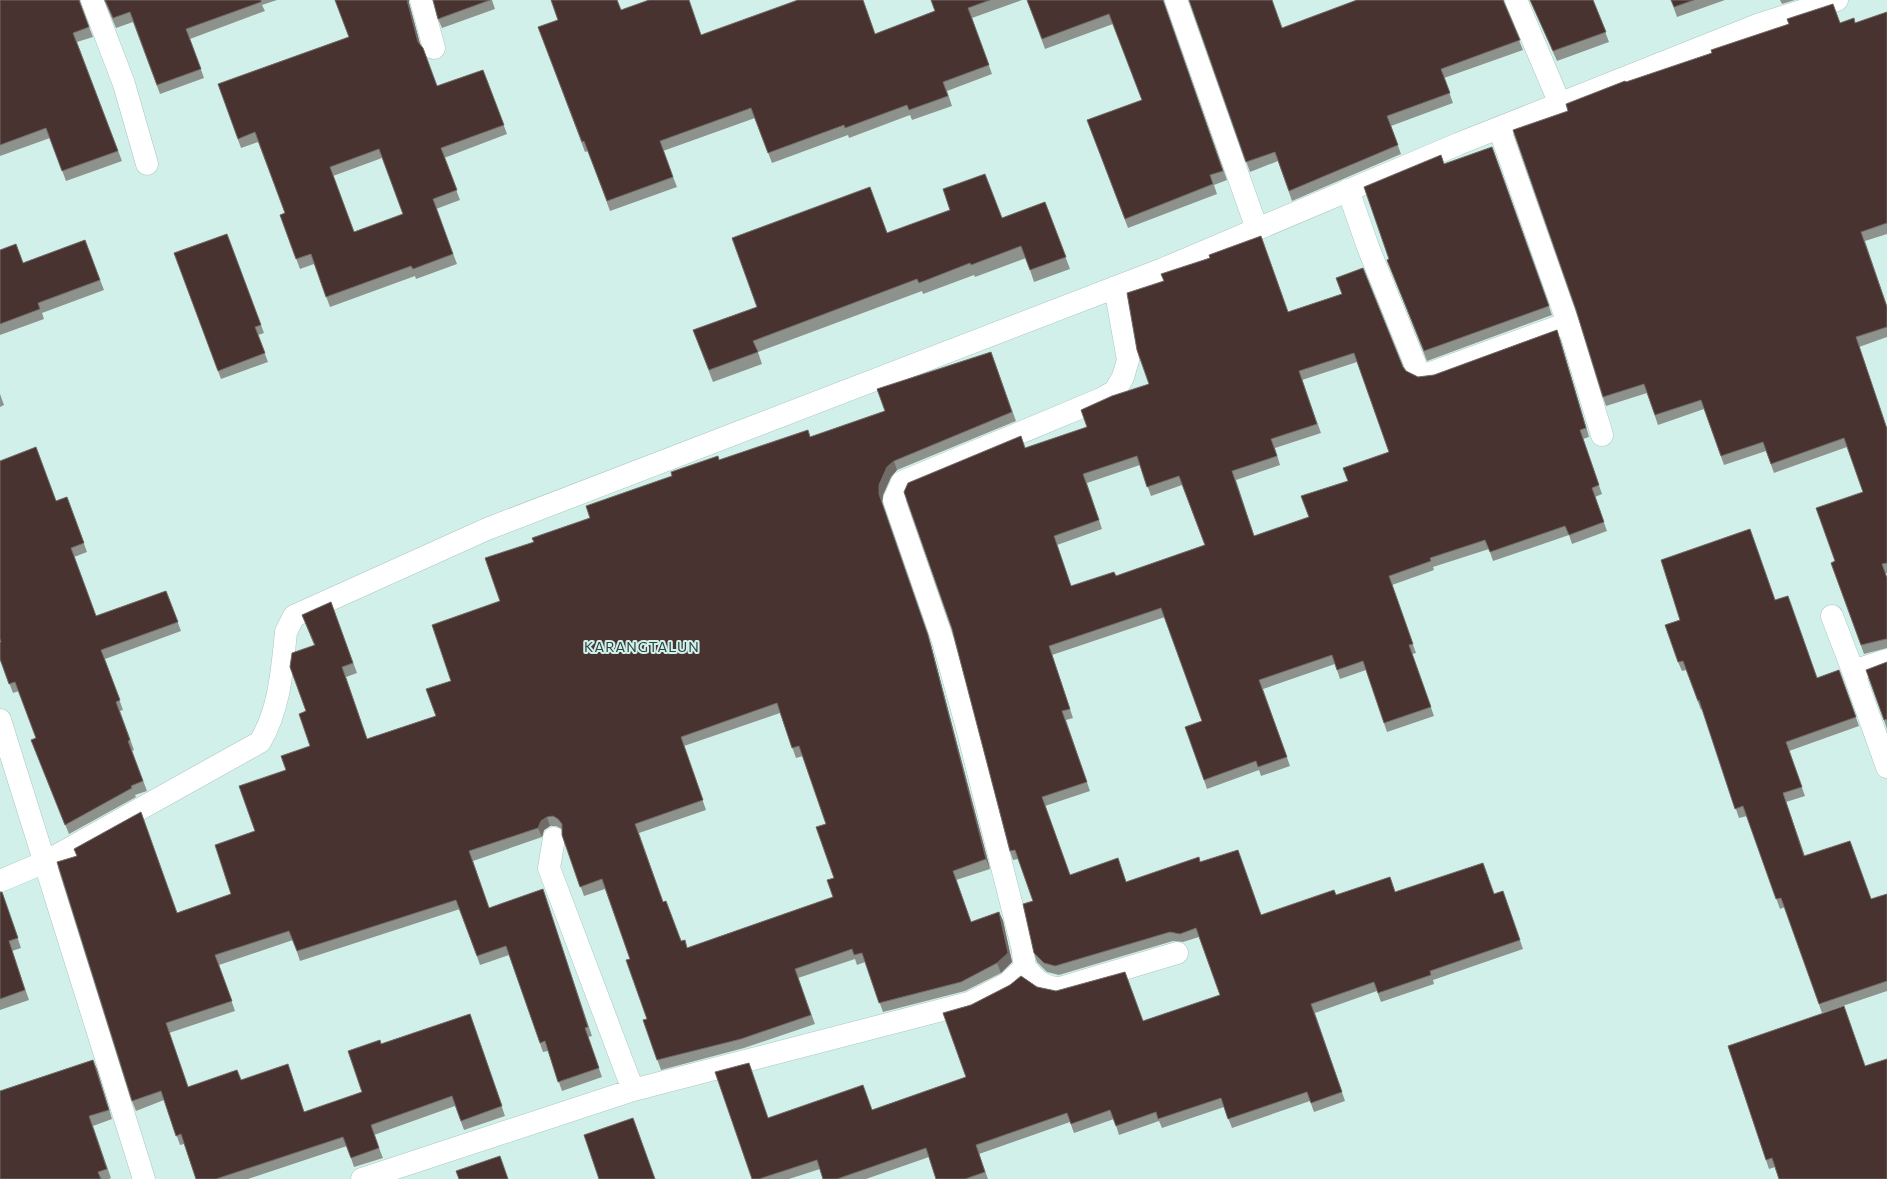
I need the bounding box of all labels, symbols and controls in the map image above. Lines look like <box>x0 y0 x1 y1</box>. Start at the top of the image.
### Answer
district label: KARANGTALUN <box>584 638 700 655</box>

